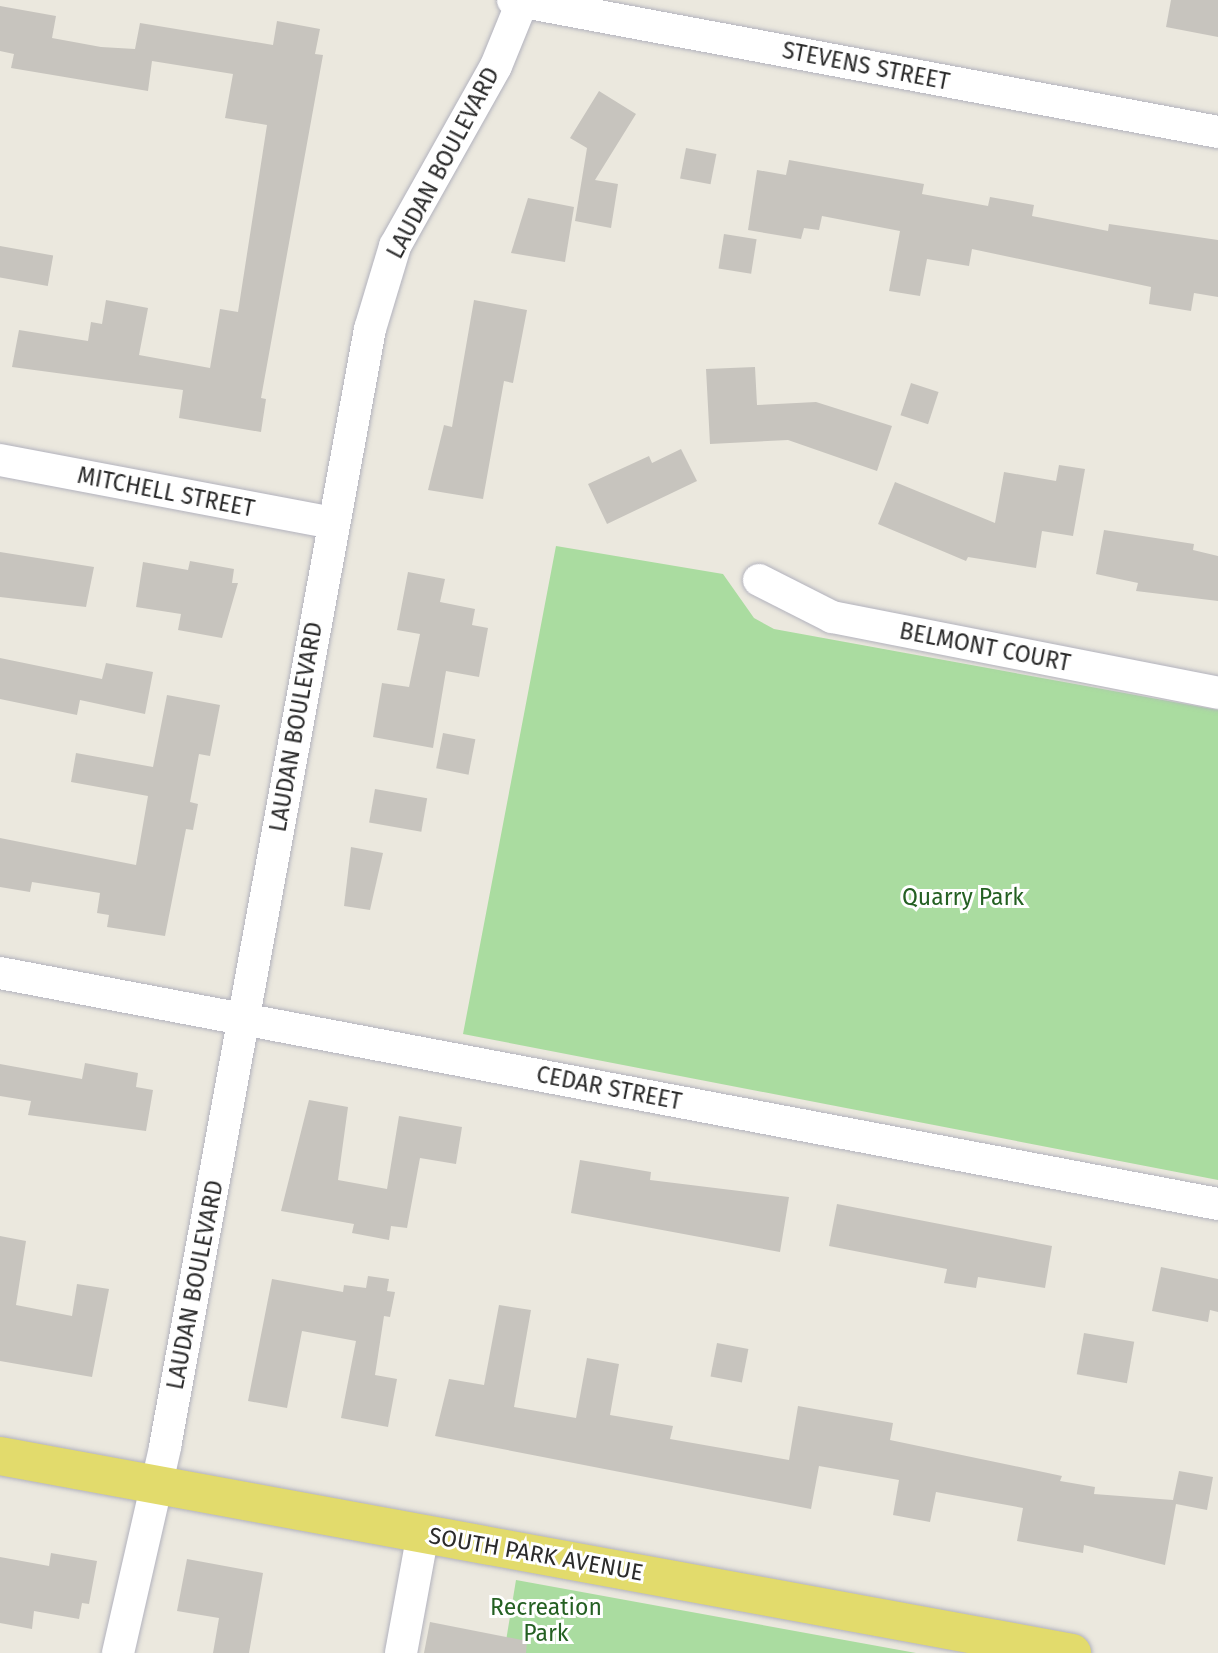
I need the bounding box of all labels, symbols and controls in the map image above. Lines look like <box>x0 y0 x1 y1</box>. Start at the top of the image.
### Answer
street label: STEVENS STREET <box>780 36 952 96</box>
street label: LAUDAN BOULEVARD <box>381 63 505 263</box>
street label: MITCHELL STREET <box>75 461 257 523</box>
street label: BELMONT COURT <box>897 617 1073 677</box>
street label: LAUDAN BOULEVARD <box>264 620 328 834</box>
park label: Quarry Park <box>902 883 1024 911</box>
street label: CEDAR STREET <box>534 1060 684 1116</box>
street label: LAUDAN BOULEVARD <box>161 1178 229 1392</box>
street label: SOUTH PARK AVENUE <box>427 1522 645 1586</box>
park label: Recreation Park <box>490 1593 602 1647</box>

